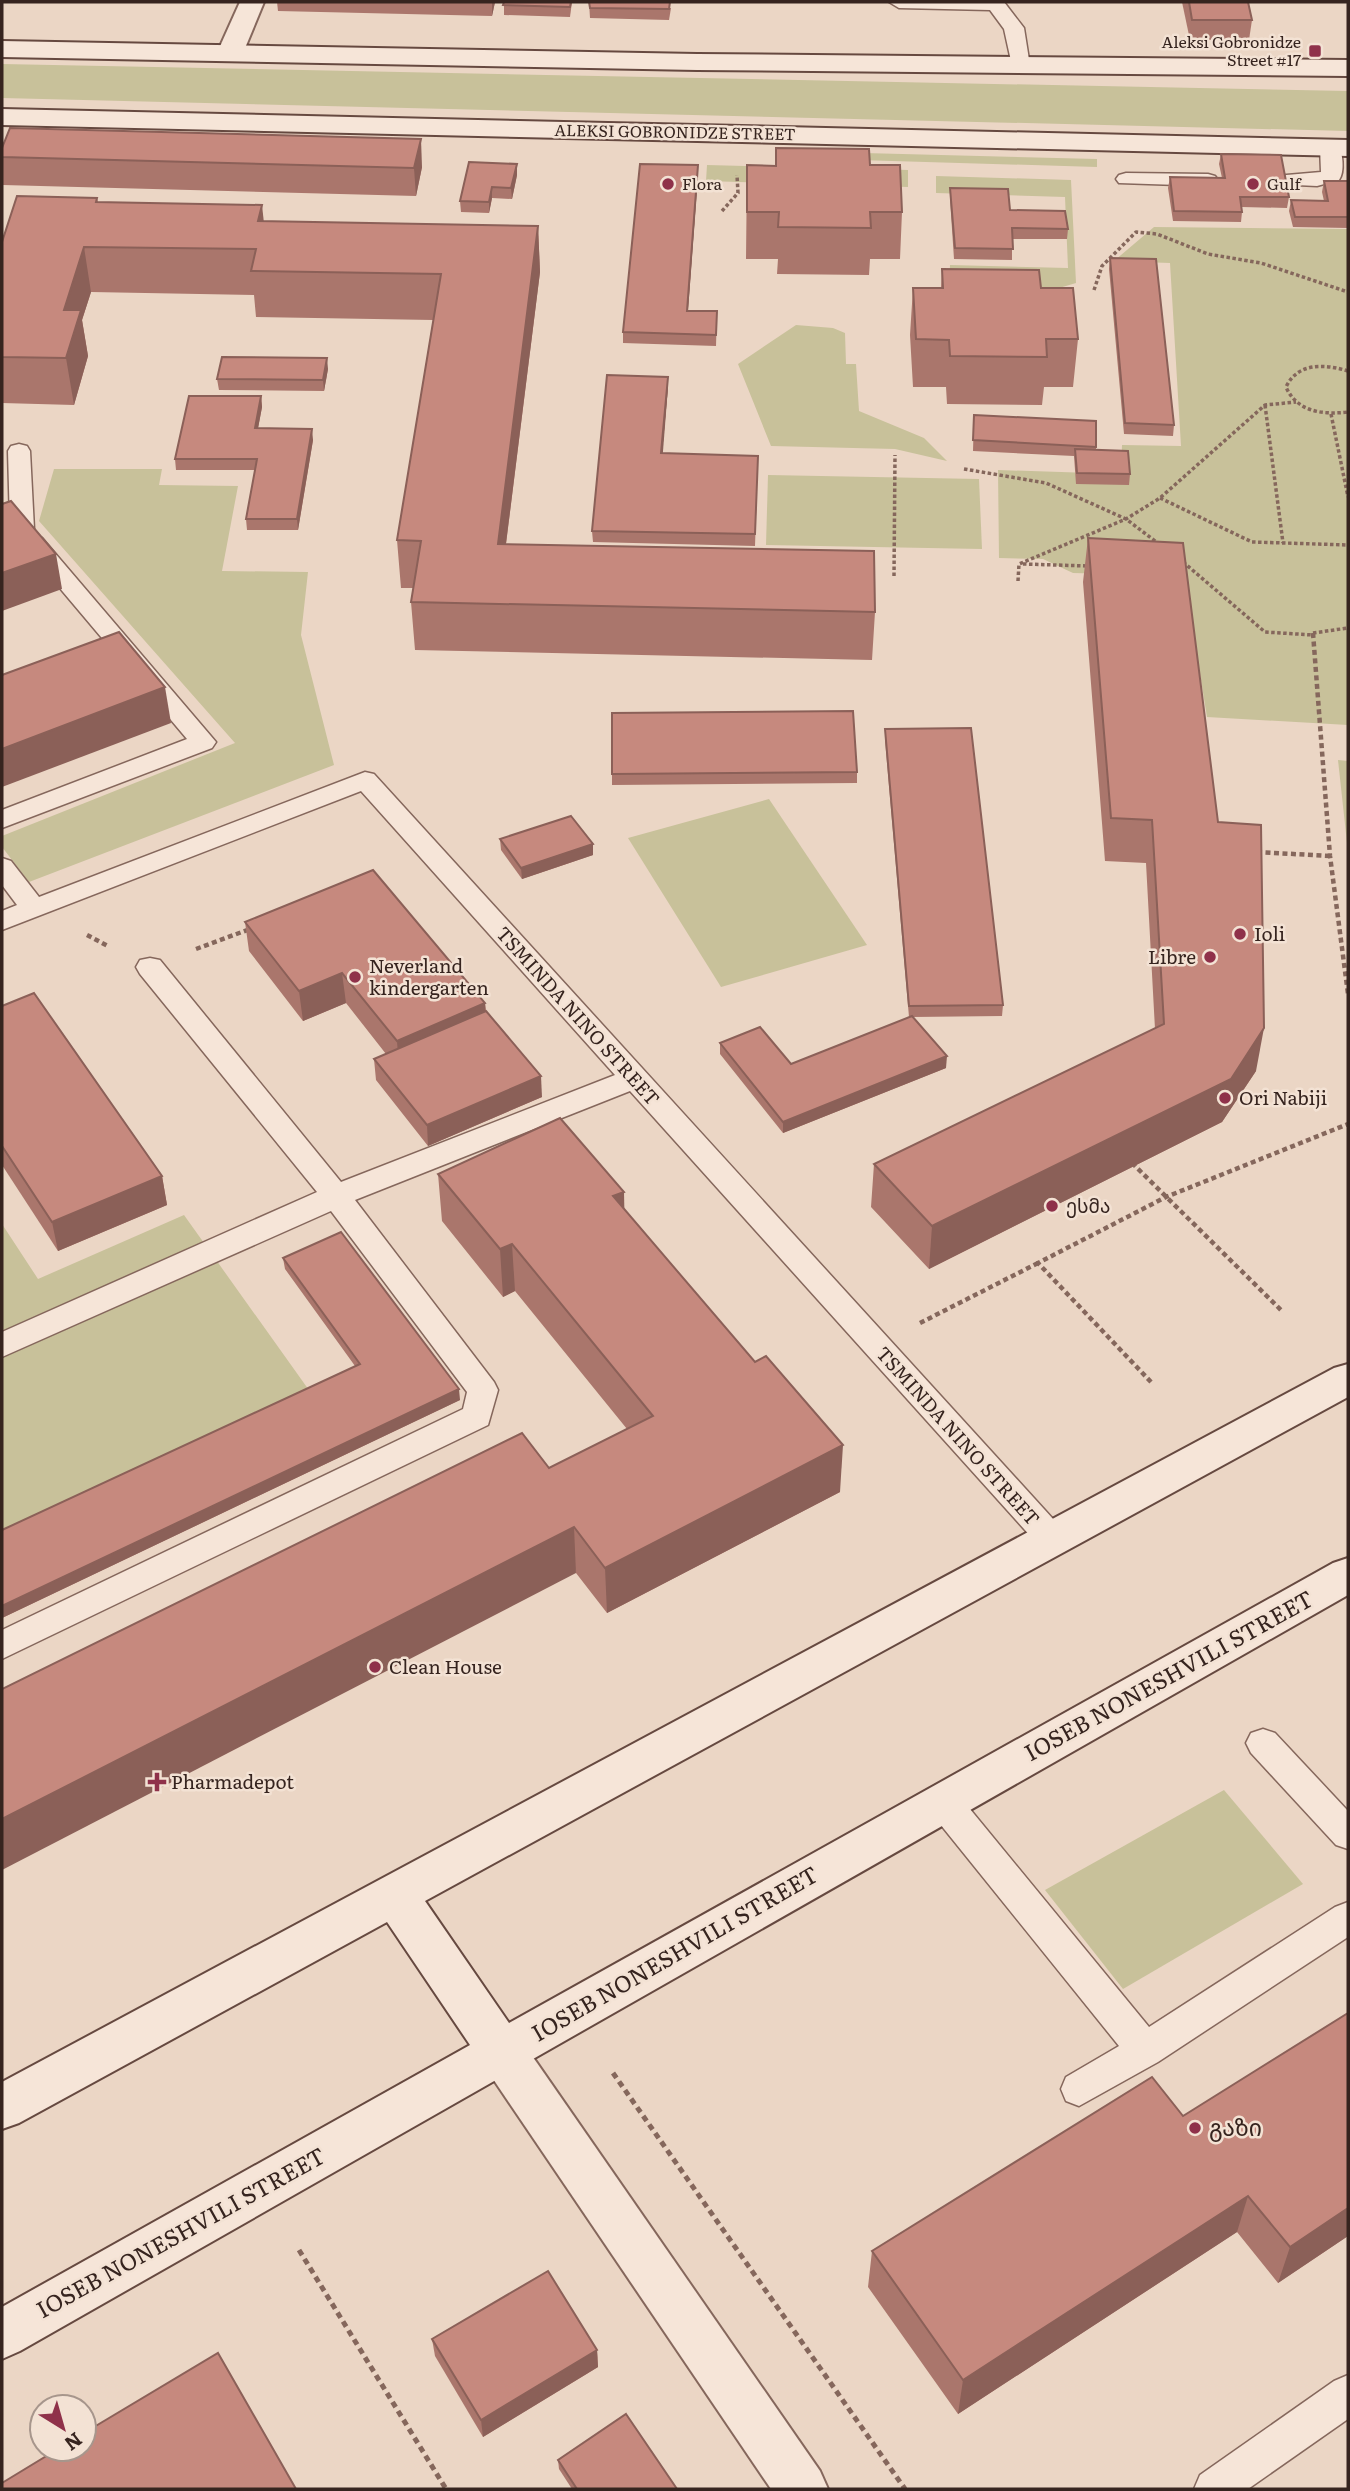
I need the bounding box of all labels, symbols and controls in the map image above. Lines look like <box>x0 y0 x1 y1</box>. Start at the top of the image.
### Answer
place label: Aleksi Gobronidze Street #17 <box>1162 29 1301 71</box>
marker: Aleksi Gobronidze Street #17 <box>1307 43 1323 59</box>
street label: ALEKSI GOBRONIDZE STREET <box>554 117 796 145</box>
place label: Flora <box>682 171 723 195</box>
place label: Gulf <box>1267 171 1303 195</box>
marker: Flora <box>660 176 676 192</box>
marker: Gulf <box>1245 176 1261 192</box>
street label: TSMINDA NINO STREET <box>490 919 667 1111</box>
place label: Ioli <box>1254 919 1285 947</box>
marker: Ioli <box>1232 926 1248 942</box>
place label: Libre <box>1148 942 1196 970</box>
marker: Libre <box>1202 949 1218 965</box>
place label: Neverland kindergarten <box>369 951 489 1001</box>
marker: Neverland kindergarten <box>347 969 363 985</box>
place label: Ori Nabiji <box>1239 1083 1327 1111</box>
marker: Ori Nabiji <box>1217 1090 1233 1106</box>
place label: ესმა <box>1066 1191 1110 1219</box>
marker: ესმა <box>1044 1198 1060 1214</box>
street label: TSMINDA NINO STREET <box>870 1339 1047 1531</box>
street label: IOSEB NONESHVILI STREET <box>1017 1580 1319 1768</box>
place label: Clean House <box>389 1652 502 1680</box>
marker: Clean House <box>367 1659 383 1675</box>
place label: Pharmadepot <box>171 1767 294 1795</box>
marker: Pharmadepot <box>149 1774 165 1790</box>
street label: IOSEB NONESHVILI STREET <box>524 1856 824 2048</box>
place label: გაზი <box>1209 2109 1262 2143</box>
marker: გაზი <box>1187 2120 1203 2136</box>
street label: IOSEB NONESHVILI STREET <box>29 2137 331 2325</box>
north arrow <box>28 2393 98 2463</box>
text: N <box>59 2426 89 2458</box>

